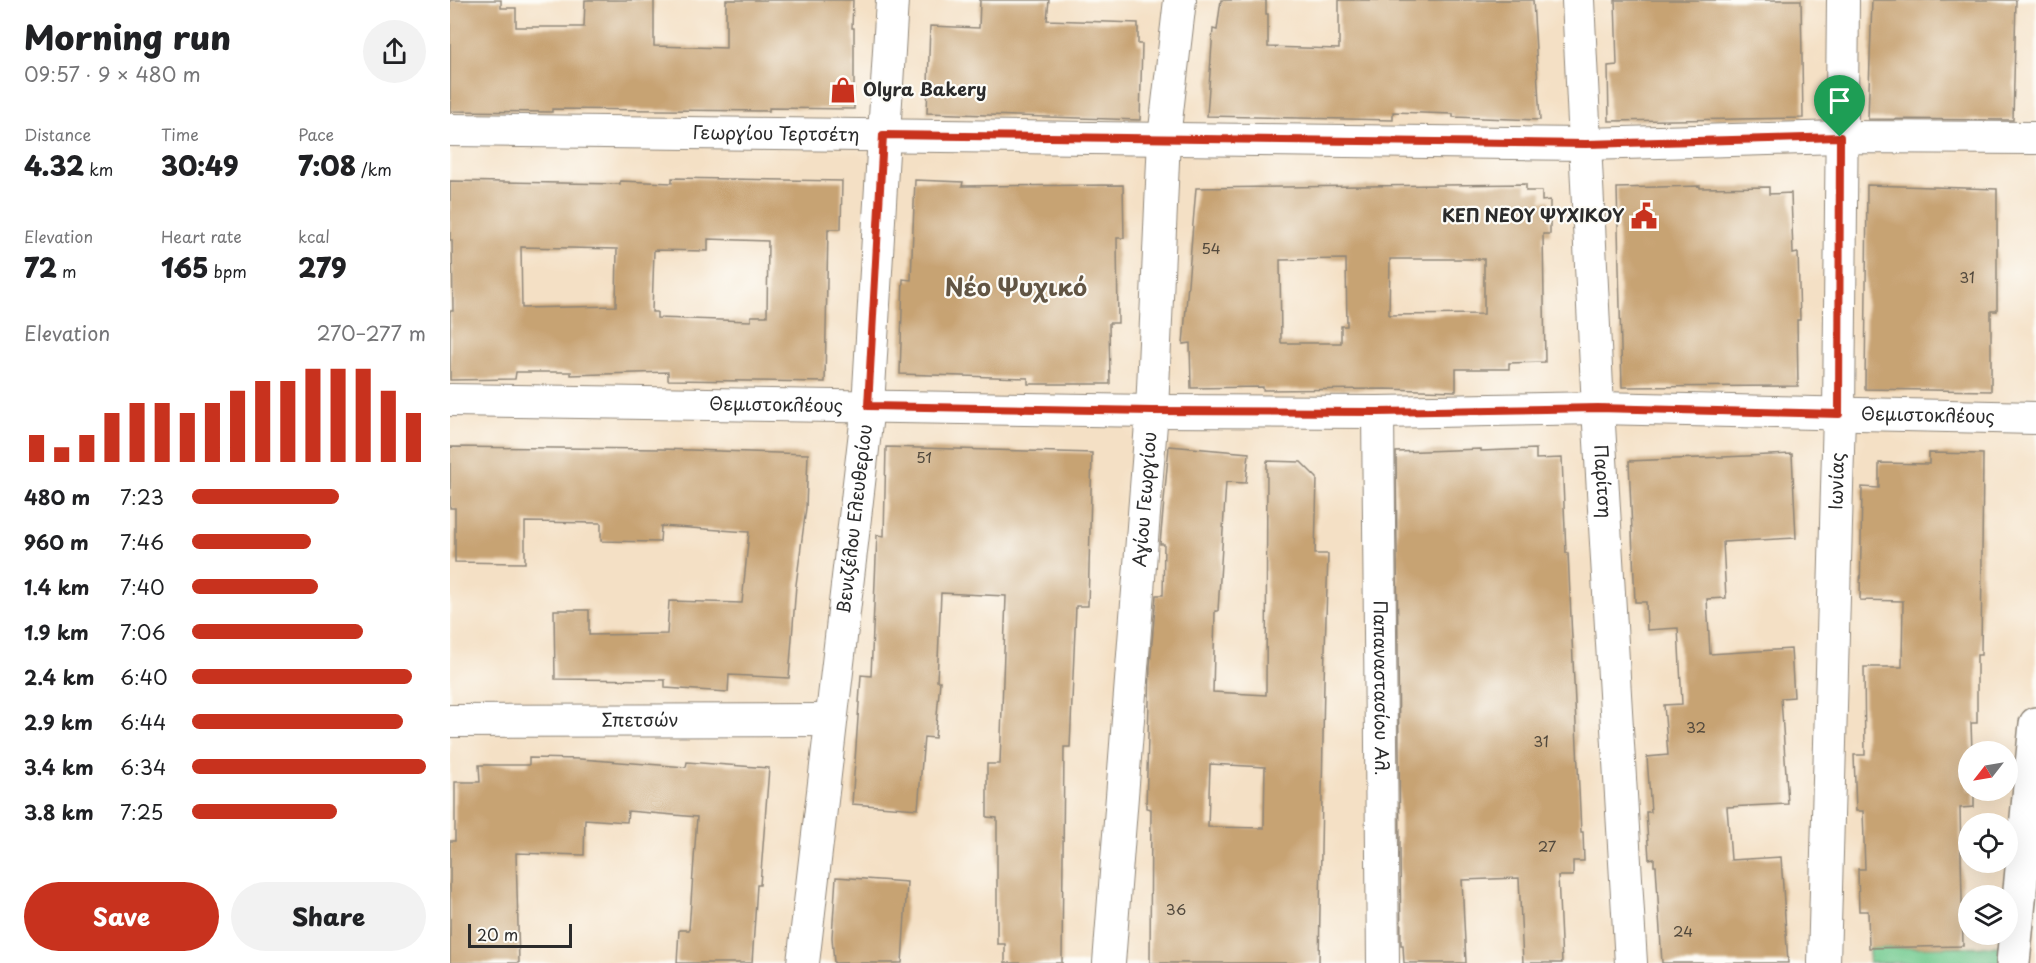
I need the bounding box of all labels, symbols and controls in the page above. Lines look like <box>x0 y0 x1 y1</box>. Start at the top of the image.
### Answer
text: Morning run <box>24 11 231 61</box>
button: share <box>363 20 426 83</box>
text: 09:57 · 9 × 480 m <box>24 59 201 89</box>
shop icon: Olyra Bakery <box>828 75 858 105</box>
place label: Olyra Bakery <box>863 75 986 102</box>
pin <box>1814 75 1865 137</box>
icon: arrive <box>1823 84 1856 117</box>
street label: Γεωργίου Τερτσέτη <box>692 118 860 147</box>
text: Distance <box>24 122 91 146</box>
text: Time <box>161 122 199 146</box>
text: Pace <box>298 122 334 146</box>
text: 4.32 <box>24 146 84 185</box>
text: 30:49 <box>161 146 238 185</box>
text: 7:08 <box>298 146 356 185</box>
text: km <box>84 157 113 181</box>
text: /km <box>356 157 392 181</box>
place label: ΚΕΠ ΝΕΟΥ ΨΥΧΙΚΟΥ <box>1442 201 1625 228</box>
public building icon: ΚΕΠ ΝΕΟΥ ΨΥΧΙΚΟΥ <box>1629 201 1659 231</box>
text: Elevation <box>24 224 93 248</box>
text: Heart rate <box>161 224 242 248</box>
text: kcal <box>298 224 330 248</box>
house number: 54 <box>1201 236 1221 259</box>
text: 72 <box>24 248 57 287</box>
text: 165 <box>161 248 209 287</box>
text: 279 <box>298 248 347 287</box>
text: m <box>57 259 77 283</box>
text: bpm <box>209 259 247 283</box>
house number: 31 <box>1959 265 1975 288</box>
district label: Νέο Ψυχικό <box>945 268 1087 304</box>
text: Elevation <box>24 318 110 348</box>
text: 270–277 m <box>316 318 426 348</box>
street label: Θεμιστοκλέους <box>709 389 843 418</box>
street label: Θεμιστοκλέους <box>1861 399 1995 429</box>
street label: Βενιζέλου Ελευθερίου <box>829 422 878 615</box>
street label: Αγίου Γεωργίου <box>1125 431 1162 568</box>
street label: Παρίτση <box>1588 444 1620 519</box>
house number: 51 <box>916 445 932 468</box>
street label: Ιωνίας <box>1821 452 1850 510</box>
text: 480 m <box>24 482 90 512</box>
text: 7:23 <box>120 482 164 512</box>
text: 960 m <box>24 527 89 557</box>
text: 7:46 <box>120 527 164 557</box>
text: 1.4 km <box>24 572 90 602</box>
text: 7:40 <box>120 572 165 602</box>
street label: Παπαναστασίου Αλ. <box>1368 600 1396 776</box>
text: 1.9 km <box>24 617 89 647</box>
text: 7:06 <box>120 617 165 647</box>
text: 2.4 km <box>24 662 94 692</box>
text: 6:40 <box>120 662 168 692</box>
street label: Σπετσών <box>601 705 679 733</box>
text: 2.9 km <box>24 707 93 737</box>
text: 6:44 <box>120 707 166 737</box>
house number: 32 <box>1686 715 1706 738</box>
house number: 31 <box>1533 729 1549 752</box>
north arrow <box>1958 741 2018 801</box>
map controls <box>1958 741 2018 945</box>
text: 3.4 km <box>24 752 94 782</box>
text: 6:34 <box>120 752 166 782</box>
text: 3.8 km <box>24 797 94 827</box>
text: 7:25 <box>120 797 163 827</box>
button: locate <box>1958 813 2018 873</box>
house number: 27 <box>1538 834 1557 857</box>
button: Save <box>24 882 219 951</box>
button: Share <box>231 882 426 951</box>
button: layers <box>1958 885 2018 945</box>
house number: 36 <box>1166 897 1186 920</box>
house number: 24 <box>1673 919 1693 942</box>
scale bar <box>468 921 572 948</box>
text: 20 m <box>477 922 518 946</box>

